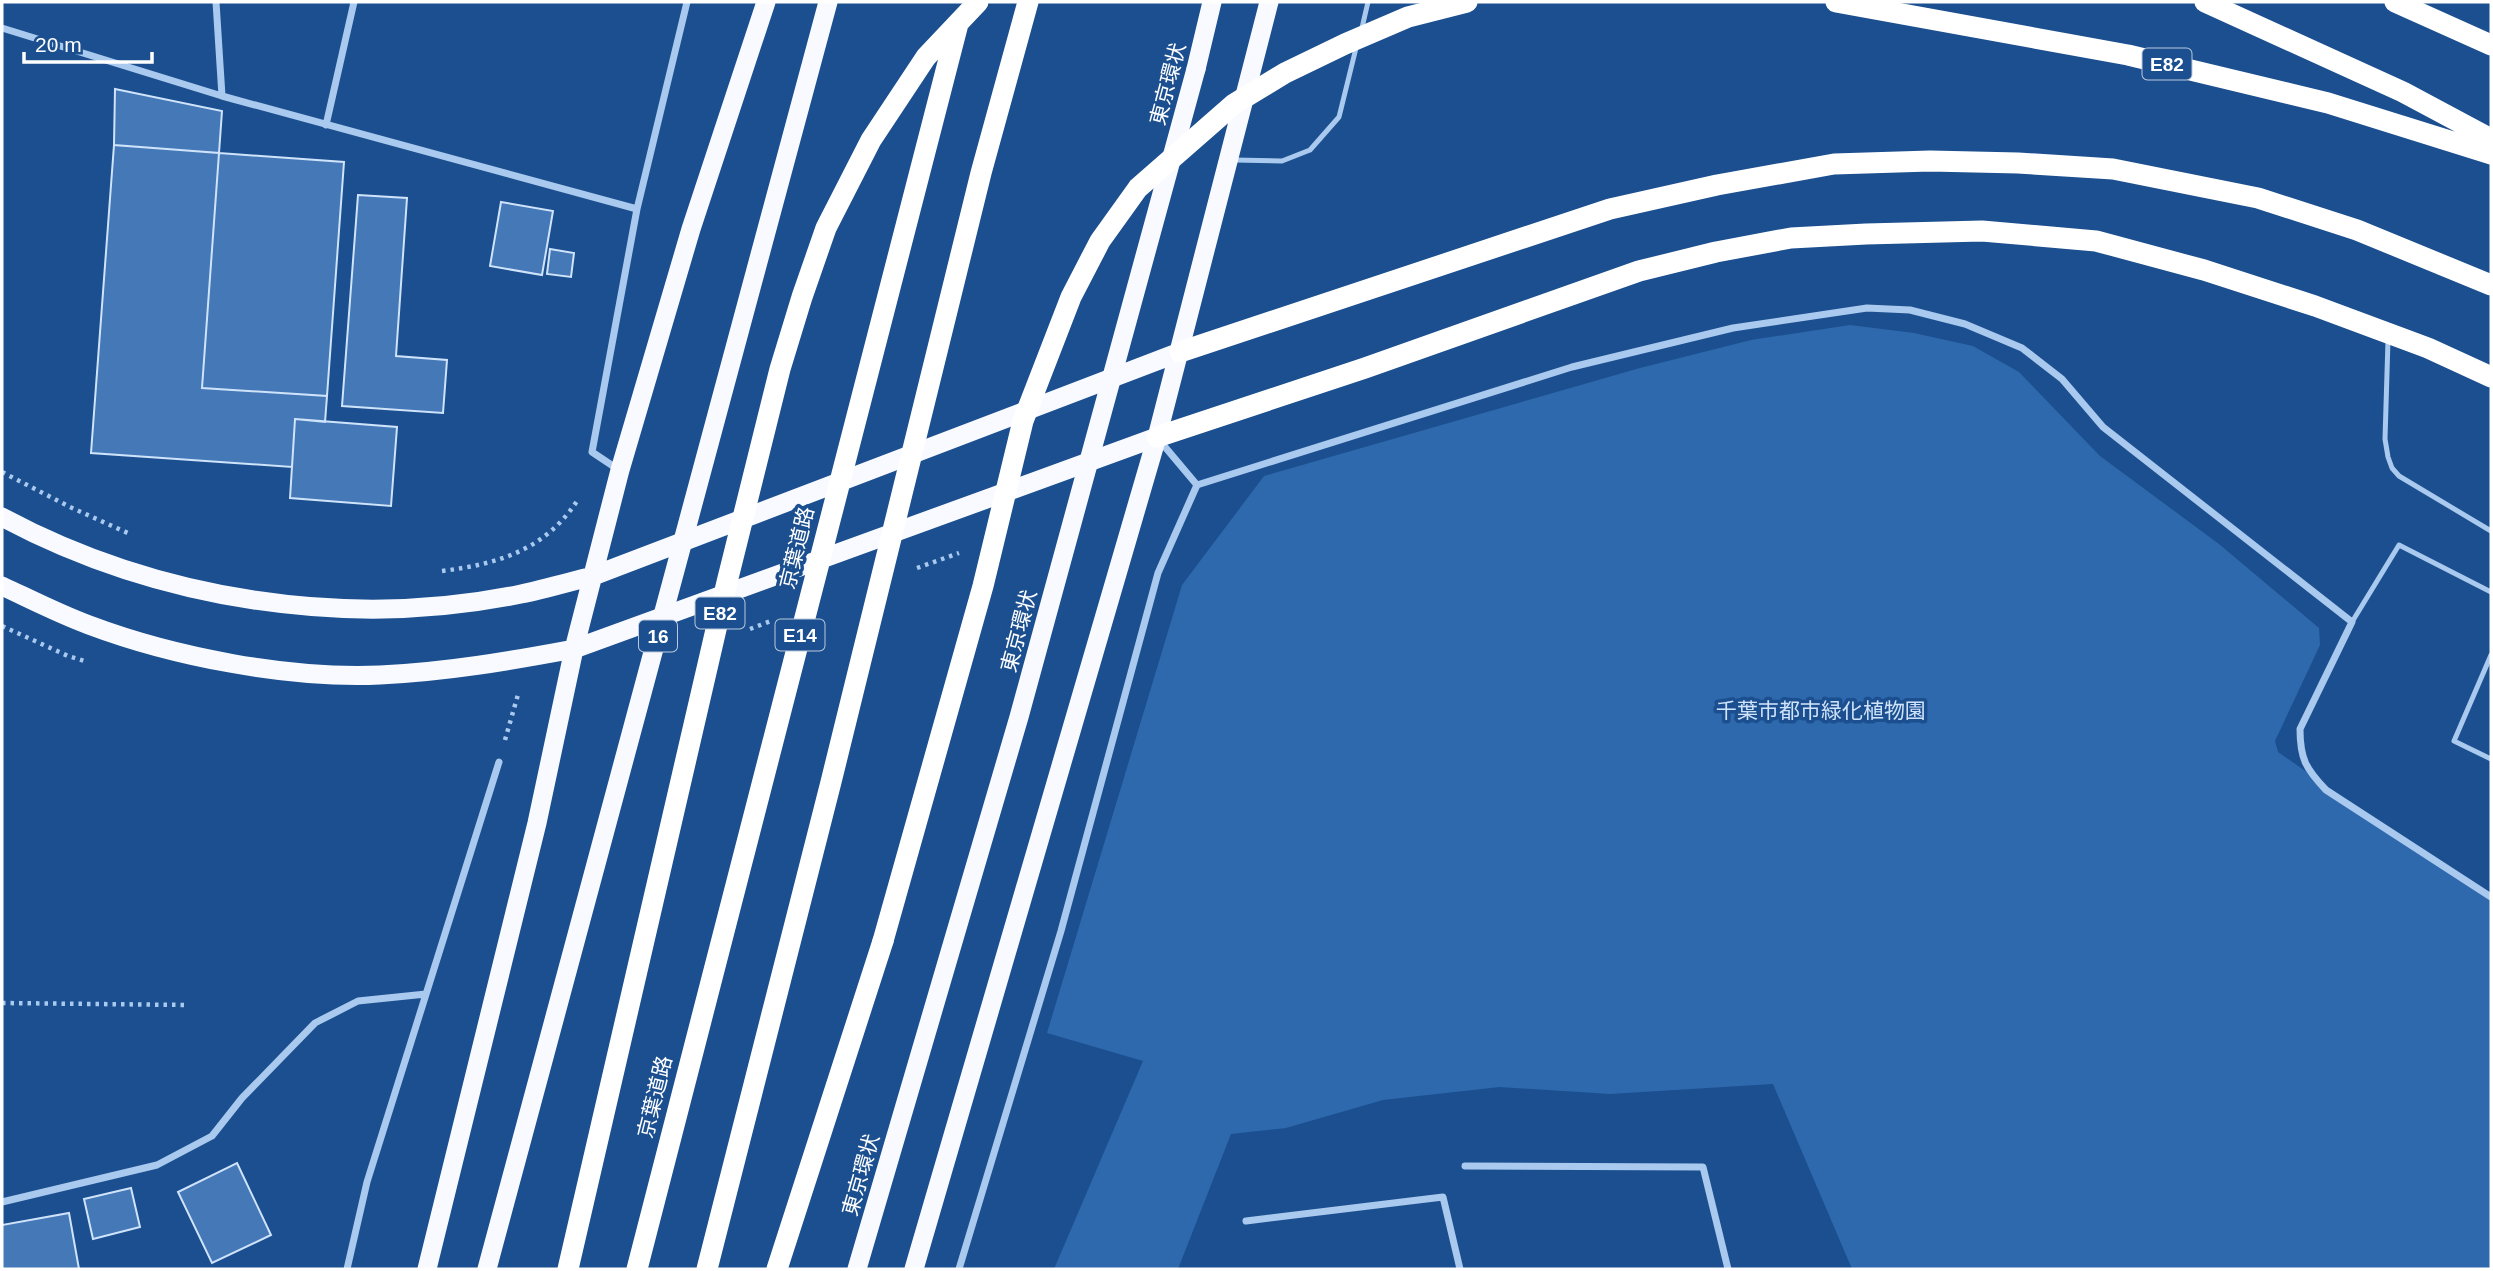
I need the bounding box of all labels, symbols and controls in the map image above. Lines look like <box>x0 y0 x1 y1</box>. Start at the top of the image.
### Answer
scale bar <box>24 21 152 65</box>
text: 20 m <box>35 33 82 56</box>
street label: 東京環状 <box>1146 40 1189 127</box>
road number: E82 <box>2142 48 2192 80</box>
street label: 京葉道路 <box>775 504 818 591</box>
street label: 東京環状 <box>997 587 1040 674</box>
road number: E82 <box>696 598 744 628</box>
road number: E14 <box>776 620 824 650</box>
road number: 16 <box>639 621 677 652</box>
park label: 千葉市都市緑化植物園 <box>1716 699 1926 722</box>
street label: 京葉道路 <box>633 1053 676 1140</box>
street label: 東京環状 <box>838 1131 883 1218</box>

